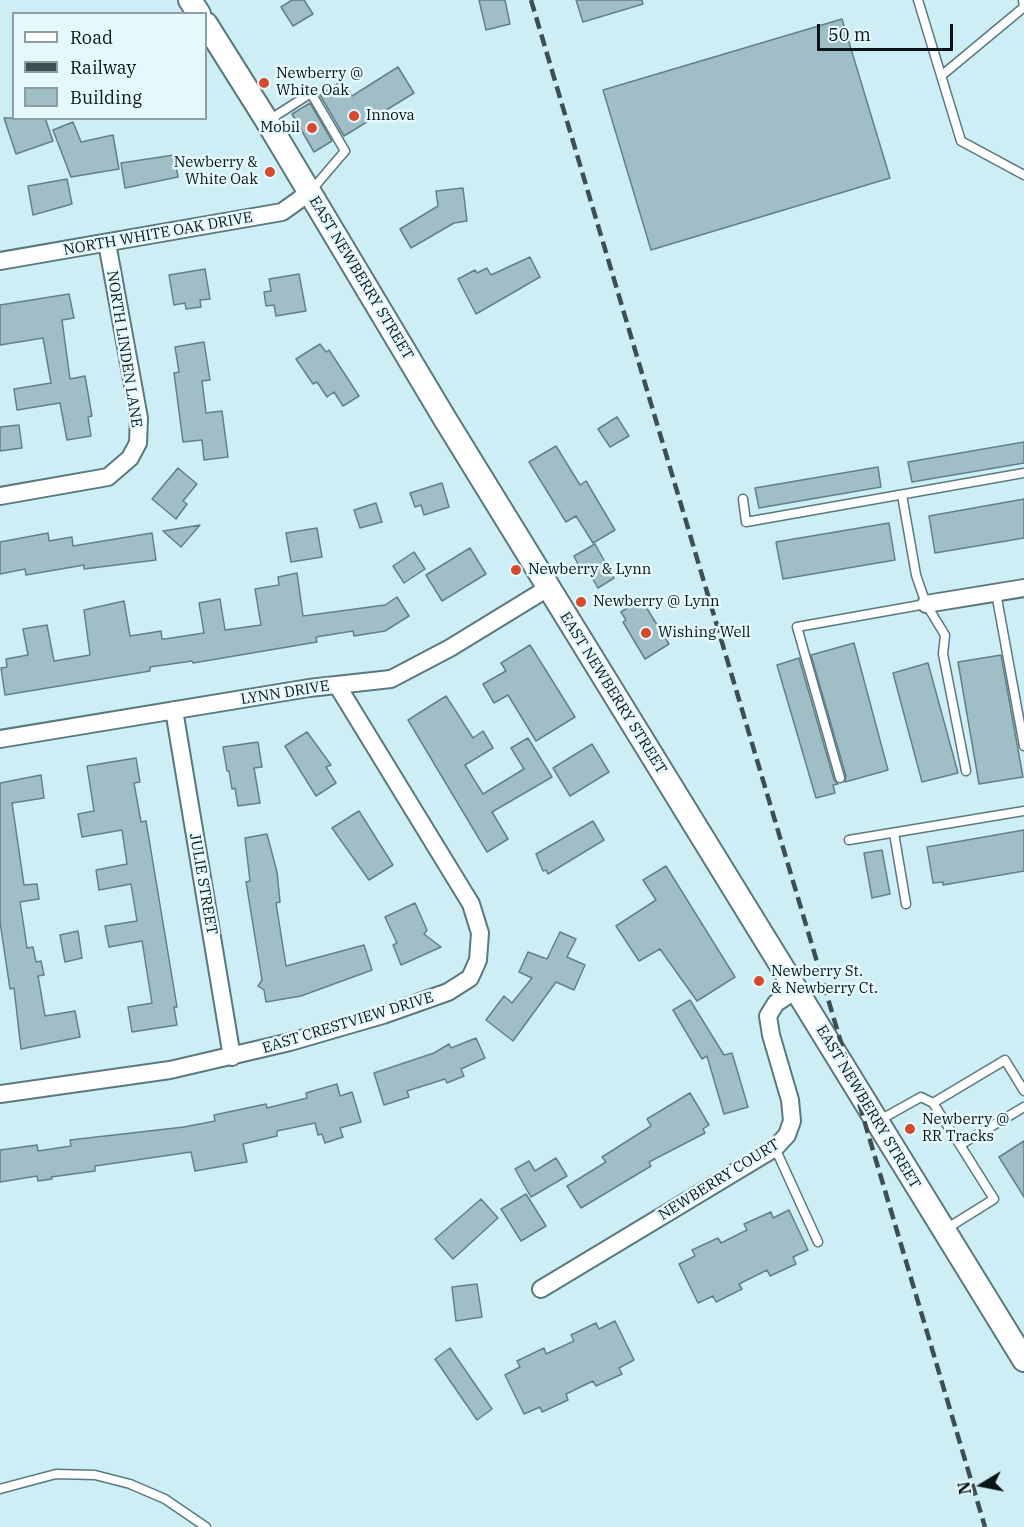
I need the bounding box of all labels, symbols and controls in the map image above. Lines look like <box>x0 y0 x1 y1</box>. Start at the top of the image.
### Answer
legend <box>12 12 207 120</box>
scale bar <box>820 12 956 50</box>
text: 50 m <box>828 23 871 46</box>
text: Road <box>70 26 113 49</box>
text: Railway <box>70 56 136 79</box>
place label: Newberry @ White Oak <box>276 65 364 100</box>
marker: Newberry @ White Oak <box>257 76 271 90</box>
text: Building <box>70 86 142 109</box>
place label: Innova <box>366 107 415 125</box>
marker: Innova <box>347 109 361 123</box>
place label: Mobil <box>260 119 300 137</box>
marker: Mobil <box>305 121 319 135</box>
place label: Newberry & White Oak <box>174 154 258 189</box>
marker: Newberry & White Oak <box>263 165 277 179</box>
street label: EAST NEWBERRY STREET <box>305 193 417 363</box>
street label: NORTH WHITE OAK DRIVE <box>62 208 254 260</box>
street label: NORTH LINDEN LANE <box>103 269 145 429</box>
place label: Newberry & Lynn <box>528 561 651 579</box>
marker: Newberry & Lynn <box>509 563 523 577</box>
place label: Newberry @ Lynn <box>593 593 720 611</box>
marker: Newberry @ Lynn <box>574 595 588 609</box>
street label: EAST NEWBERRY STREET <box>556 609 670 777</box>
place label: Wishing Well <box>658 624 751 642</box>
marker: Wishing Well <box>639 626 653 640</box>
street label: LYNN DRIVE <box>239 677 331 709</box>
street label: JULIE STREET <box>185 832 221 936</box>
place label: Newberry St. & Newberry Ct. <box>771 963 878 998</box>
marker: Newberry St. & Newberry Ct. <box>752 974 766 988</box>
street label: EAST CRESTVIEW DRIVE <box>260 988 436 1058</box>
street label: EAST NEWBERRY STREET <box>812 1022 924 1192</box>
place label: Newberry @ RR Tracks <box>922 1111 1010 1146</box>
marker: Newberry @ RR Tracks <box>903 1122 917 1136</box>
street label: NEWBERRY COURT <box>655 1136 783 1224</box>
north arrow <box>952 1455 1012 1515</box>
text: N <box>953 1480 975 1496</box>

